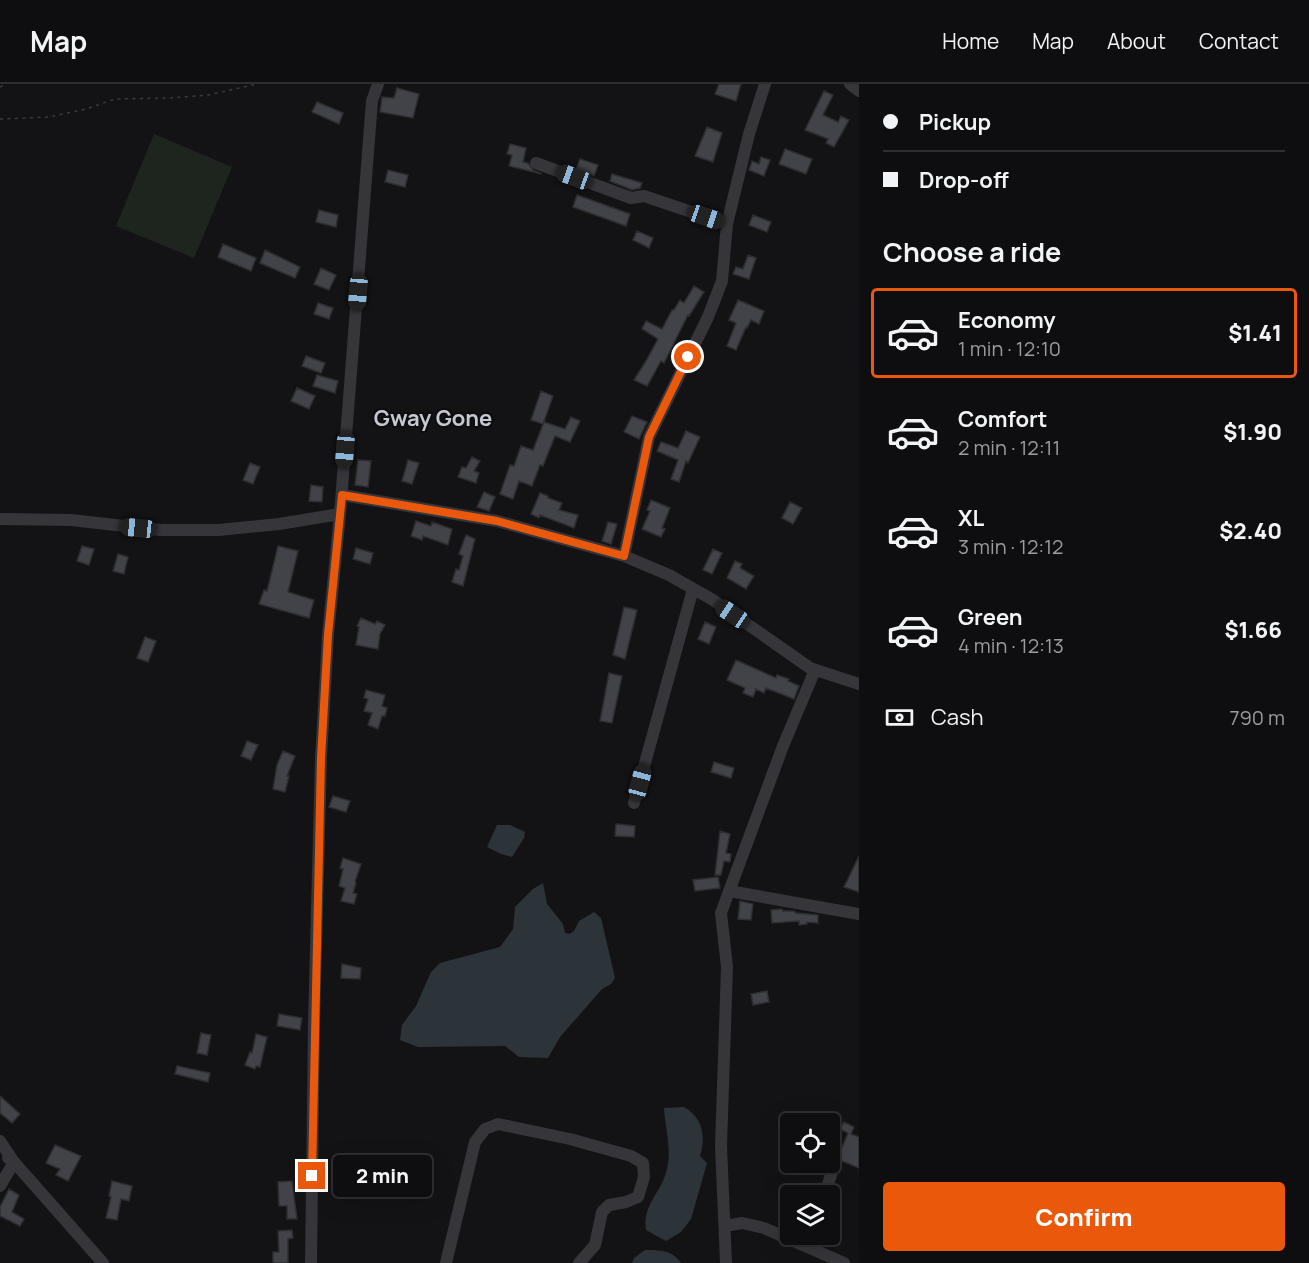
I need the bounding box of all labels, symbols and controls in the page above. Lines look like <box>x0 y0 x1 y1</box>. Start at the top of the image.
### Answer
text: Map <box>30 22 87 60</box>
text: Home <box>942 27 999 55</box>
text: Map <box>1032 27 1074 55</box>
text: About <box>1107 27 1166 55</box>
text: Contact <box>1199 27 1279 55</box>
text: Pickup <box>919 107 991 137</box>
car <box>554 162 594 192</box>
text: Drop-off <box>919 165 1009 195</box>
car <box>686 203 726 231</box>
text: Choose a ride <box>883 233 1061 270</box>
car <box>347 273 369 311</box>
text: Economy <box>958 305 1056 335</box>
icon: car <box>886 306 940 360</box>
text: $1.41 <box>1228 318 1282 348</box>
text: 1 min · 12:10 <box>958 335 1061 362</box>
route start <box>674 343 701 370</box>
district label: Gway Gone <box>374 403 492 433</box>
text: Comfort <box>958 404 1047 434</box>
icon: car <box>886 405 940 459</box>
text: $1.90 <box>1223 417 1282 447</box>
car <box>334 431 356 469</box>
text: 2 min · 12:11 <box>958 434 1060 461</box>
text: XL <box>958 503 984 533</box>
icon: car <box>886 504 940 558</box>
text: $2.40 <box>1219 516 1282 546</box>
car <box>119 517 157 539</box>
text: 3 min · 12:12 <box>958 533 1063 560</box>
car <box>712 596 752 632</box>
text: Green <box>958 602 1023 632</box>
icon: car <box>886 603 940 657</box>
text: $1.66 <box>1224 615 1282 645</box>
text: 4 min · 12:13 <box>958 632 1064 659</box>
icon: cash <box>883 701 916 734</box>
text: Cash <box>931 702 984 732</box>
text: 790 m <box>1229 704 1285 731</box>
car <box>627 762 653 802</box>
map controls <box>780 1113 840 1245</box>
button: locate <box>780 1113 840 1173</box>
callout: 2 min <box>333 1155 432 1197</box>
route end <box>298 1162 325 1189</box>
text: 2 min <box>356 1162 409 1189</box>
button: Confirm <box>883 1182 1285 1251</box>
button: layers <box>780 1185 840 1245</box>

